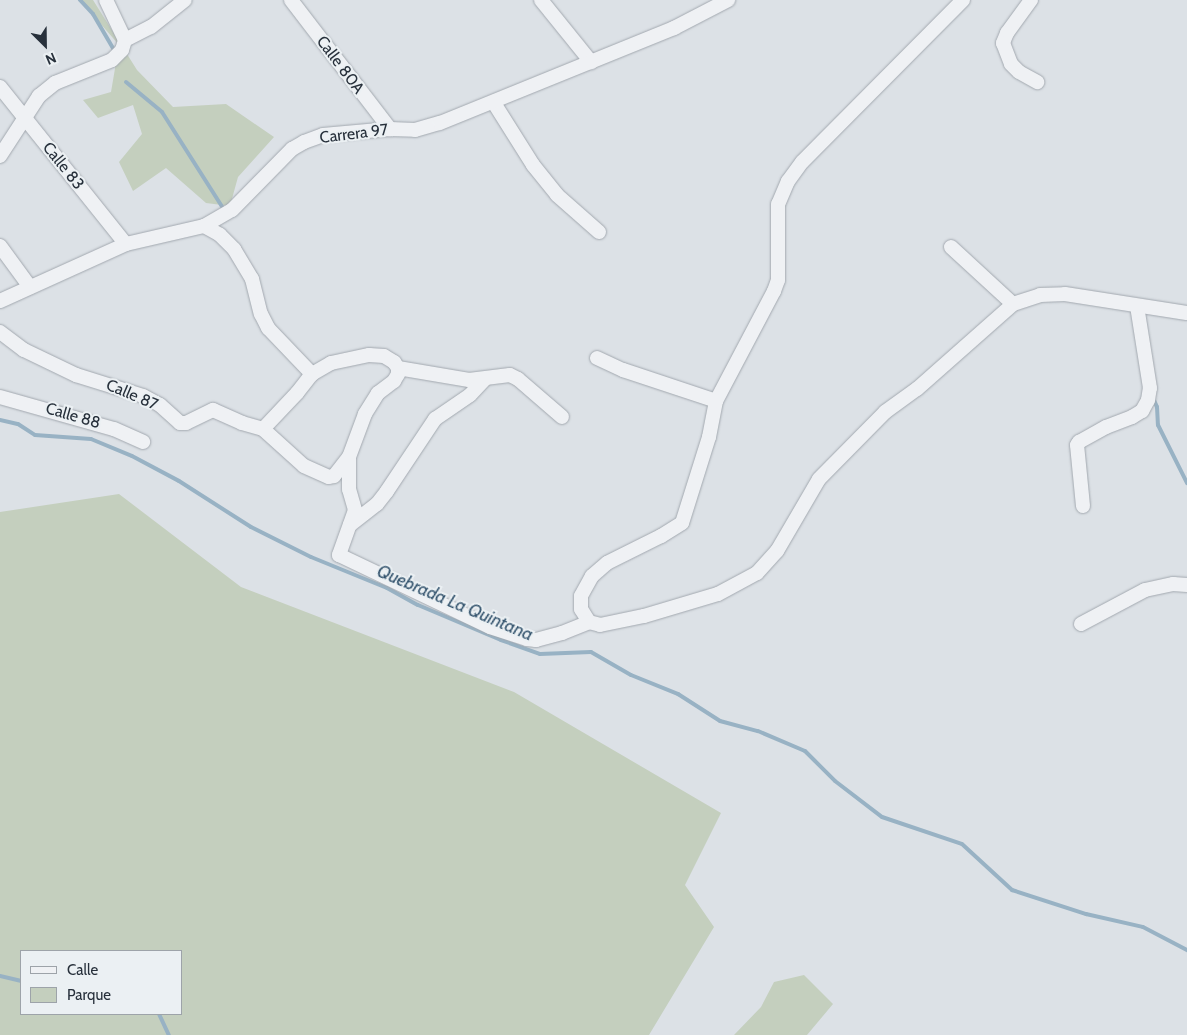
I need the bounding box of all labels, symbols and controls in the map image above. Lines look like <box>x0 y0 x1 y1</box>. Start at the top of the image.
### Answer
north arrow <box>20 20 70 70</box>
street label: Calle 80A <box>312 32 368 98</box>
text: N <box>43 49 59 69</box>
street label: Carrera 97 <box>319 120 389 148</box>
street label: Calle 83 <box>38 139 88 193</box>
street label: Calle 87 <box>103 376 161 414</box>
street label: Calle 88 <box>43 399 103 433</box>
water label: Quebrada La Quintana <box>374 560 536 646</box>
legend <box>20 950 182 1015</box>
text: Calle <box>67 961 98 979</box>
text: Parque <box>67 986 111 1004</box>

